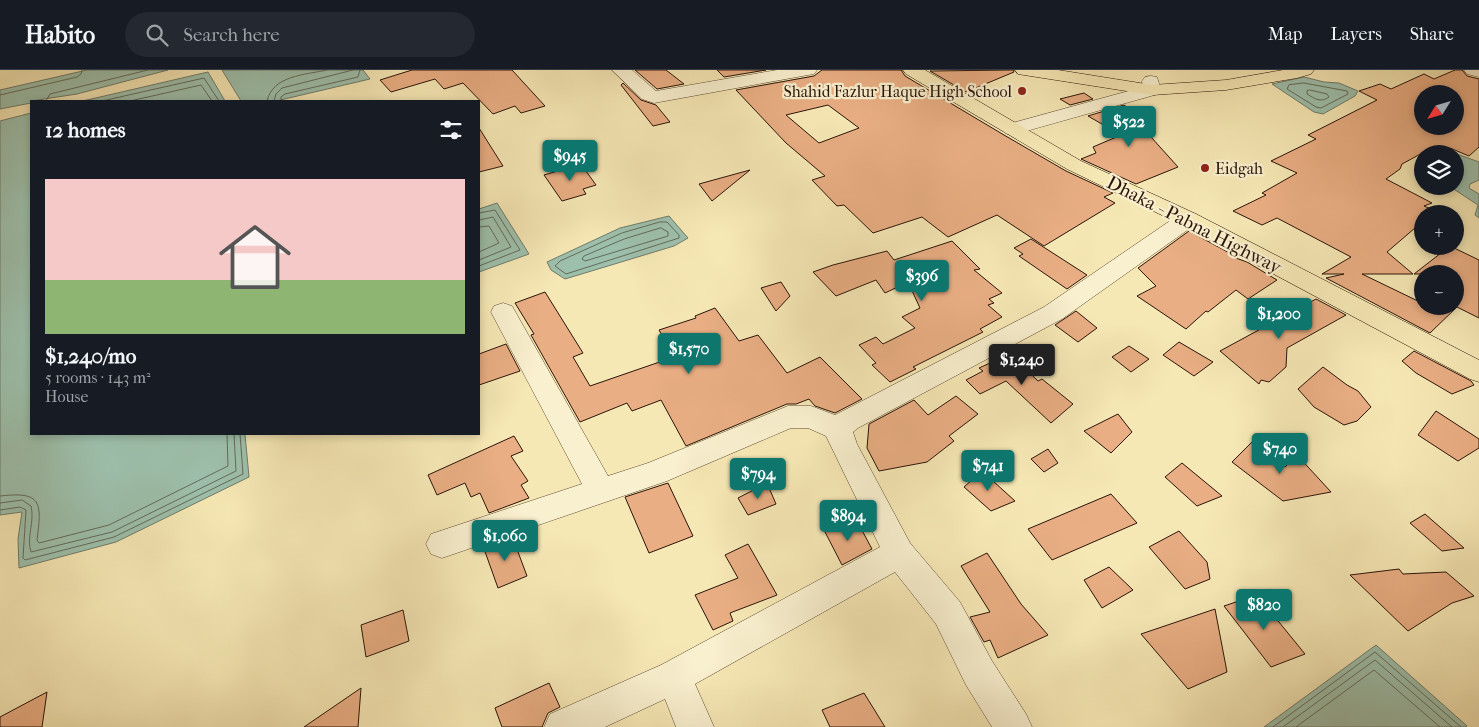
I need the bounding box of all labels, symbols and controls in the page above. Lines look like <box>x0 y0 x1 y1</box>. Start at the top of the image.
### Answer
search box <box>125 12 475 57</box>
text: Habito <box>25 21 95 49</box>
icon: search <box>143 21 171 49</box>
text: Search here <box>183 24 280 46</box>
text: Map <box>1268 24 1302 45</box>
text: Layers <box>1330 24 1382 45</box>
text: Share <box>1410 24 1454 45</box>
place label: Shahid Fazlur Haque High School <box>783 82 1013 101</box>
marker: Shahid Fazlur Haque High School <box>1016 85 1028 97</box>
north arrow <box>1414 85 1464 135</box>
map controls <box>1414 85 1464 315</box>
pin: $522 <box>1099 106 1159 148</box>
text: $522 <box>1113 112 1145 131</box>
icon: filters <box>437 116 465 144</box>
text: 12 homes <box>45 118 126 142</box>
pin: $945 <box>540 140 600 182</box>
button: layers <box>1414 145 1464 195</box>
text: $945 <box>554 146 587 165</box>
place label: Eidgah <box>1215 159 1263 178</box>
marker: Eidgah <box>1199 162 1211 174</box>
street label: Dhaka - Pabna Highway <box>1103 171 1286 279</box>
button: + <box>1414 205 1464 255</box>
icon: home <box>210 212 300 302</box>
pin: $396 <box>892 260 952 302</box>
button: − <box>1414 265 1464 315</box>
text: $396 <box>906 266 938 285</box>
pin: $1,200 <box>1238 298 1320 340</box>
text: $1,200 <box>1257 304 1301 323</box>
pin: $1,570 <box>648 332 730 375</box>
text: $1,570 <box>669 339 709 358</box>
text: $1,240/mo <box>45 344 136 368</box>
pin: $1,240 <box>981 344 1063 386</box>
text: $1,240 <box>1000 350 1044 369</box>
text: 5 rooms · 143 m² <box>45 368 150 387</box>
text: House <box>45 387 88 406</box>
pin: $740 <box>1250 432 1310 475</box>
text: $740 <box>1263 439 1297 458</box>
pin: $741 <box>958 450 1018 492</box>
text: $741 <box>972 456 1004 475</box>
pin: $794 <box>728 458 788 500</box>
text: $794 <box>741 464 775 483</box>
pin: $894 <box>818 500 878 542</box>
text: $894 <box>831 506 865 525</box>
pin: $1,060 <box>464 520 546 562</box>
text: $1,060 <box>483 526 527 545</box>
pin: $820 <box>1234 588 1294 631</box>
text: $820 <box>1247 595 1281 614</box>

